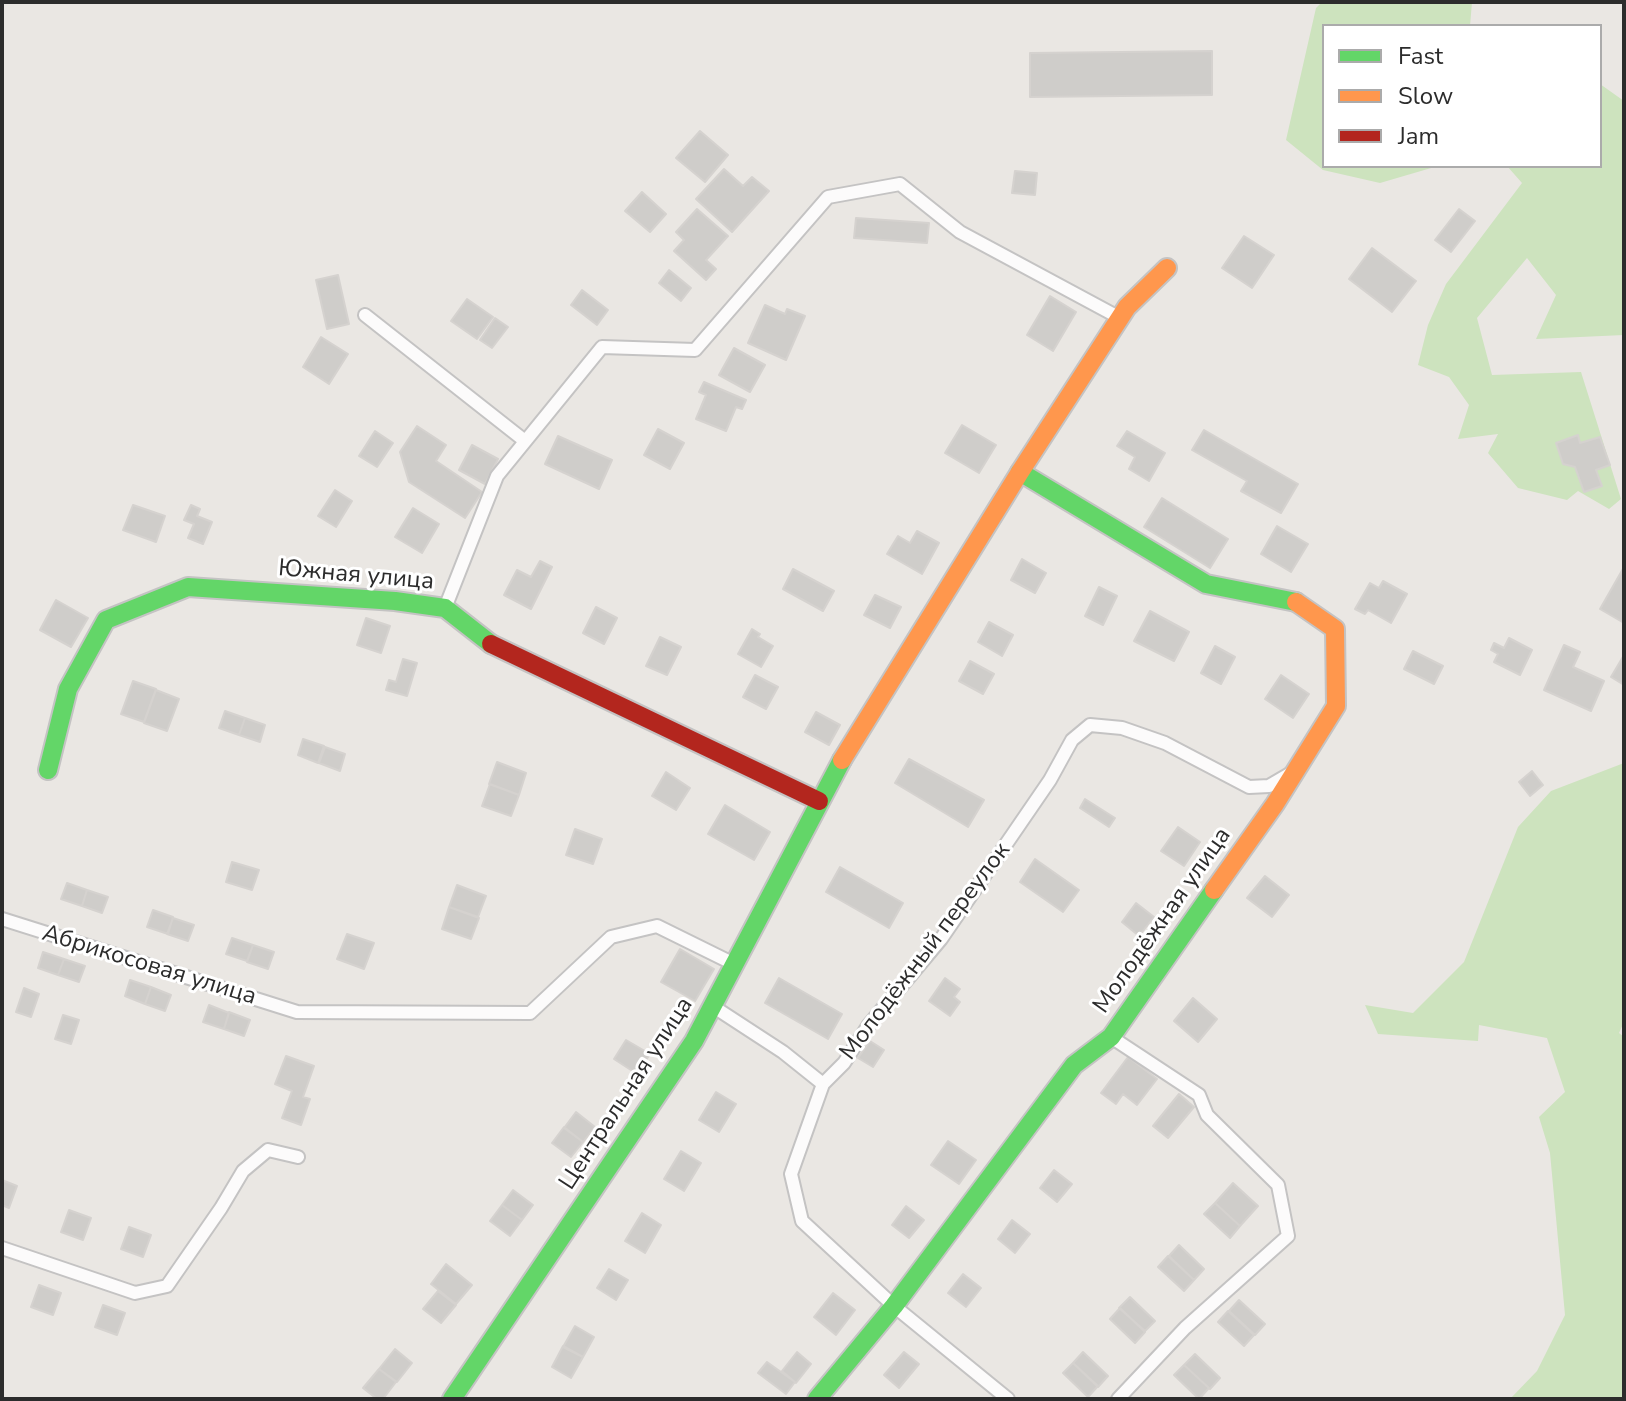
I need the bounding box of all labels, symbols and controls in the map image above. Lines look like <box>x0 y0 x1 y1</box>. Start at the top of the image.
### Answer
legend <box>1322 24 1602 168</box>
text: Fast <box>1398 40 1443 72</box>
text: Slow <box>1398 80 1453 112</box>
text: Jam <box>1398 120 1439 152</box>
street label: Южная улица <box>277 555 435 597</box>
street label: Молодёжная улица <box>1088 822 1238 1020</box>
street label: Молодёжный переулок <box>835 838 1017 1066</box>
street label: Абрикосовая улица <box>39 920 259 1012</box>
street label: Центральная улица <box>554 992 700 1196</box>

